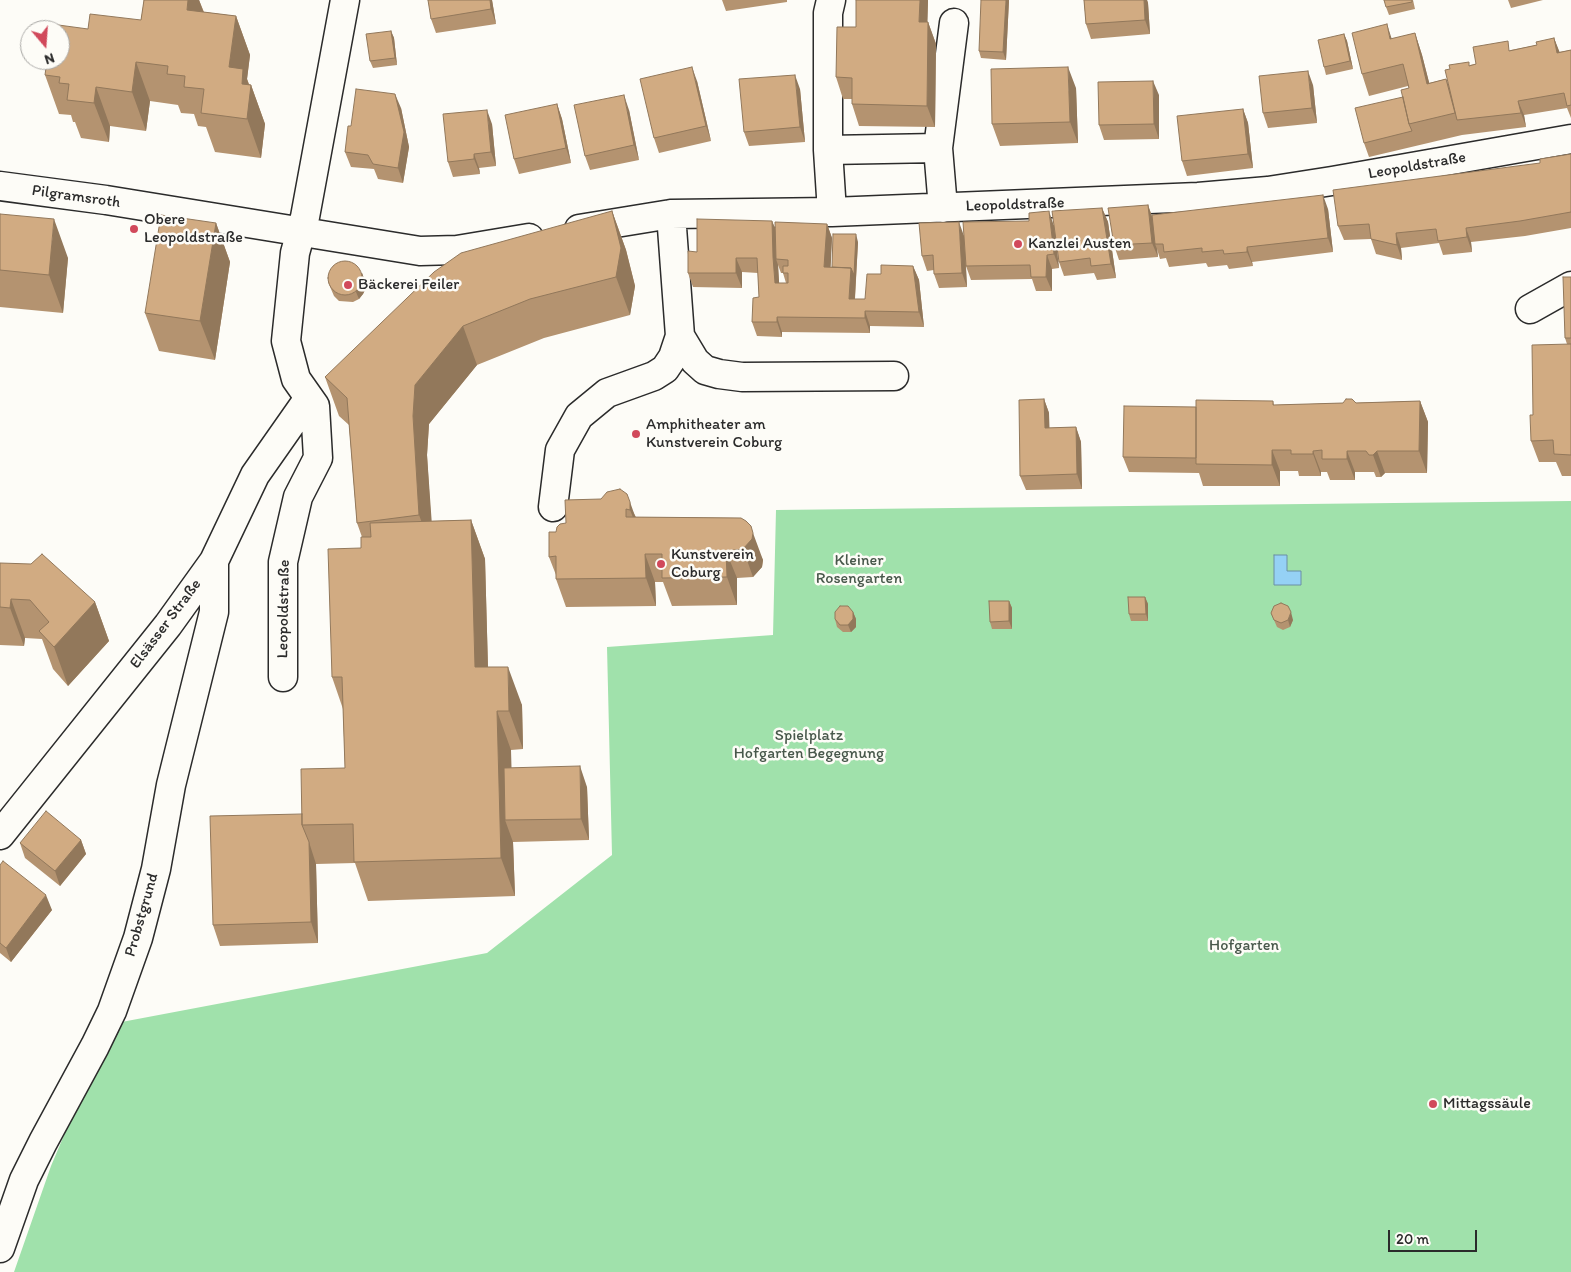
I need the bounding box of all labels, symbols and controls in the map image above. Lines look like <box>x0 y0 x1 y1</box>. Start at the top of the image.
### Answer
north arrow <box>20 20 70 70</box>
text: N <box>42 49 57 68</box>
street label: Leopoldstraße <box>1367 148 1467 184</box>
street label: Pilgramsroth <box>30 181 122 213</box>
street label: Leopoldstraße <box>965 194 1065 216</box>
place label: Obere Leopoldstraße <box>144 210 243 248</box>
marker: Obere Leopoldstraße <box>128 223 140 235</box>
place label: Kanzlei Austen <box>1028 234 1131 254</box>
marker: Kanzlei Austen <box>1012 238 1024 250</box>
place label: Bäckerei Feiler <box>358 275 459 295</box>
marker: Bäckerei Feiler <box>342 279 354 291</box>
place label: Amphitheater am Kunstverein Coburg <box>646 415 782 453</box>
marker: Amphitheater am Kunstverein Coburg <box>630 428 642 440</box>
place label: Kunstverein Coburg <box>671 545 754 583</box>
park label: Kleiner Rosengarten <box>816 551 902 589</box>
marker: Kunstverein Coburg <box>655 558 667 570</box>
street label: Leopoldstraße <box>274 559 294 659</box>
street label: Elsässer Straße <box>126 575 206 673</box>
park label: Spielplatz Hofgarten Begegnung <box>734 726 884 764</box>
street label: Probstgrund <box>121 871 163 959</box>
park label: Hofgarten <box>1209 936 1279 956</box>
place label: Mittagssäule <box>1443 1094 1531 1114</box>
marker: Mittagssäule <box>1427 1098 1439 1110</box>
scale bar <box>1391 1220 1480 1252</box>
text: 20 m <box>1396 1230 1429 1248</box>

